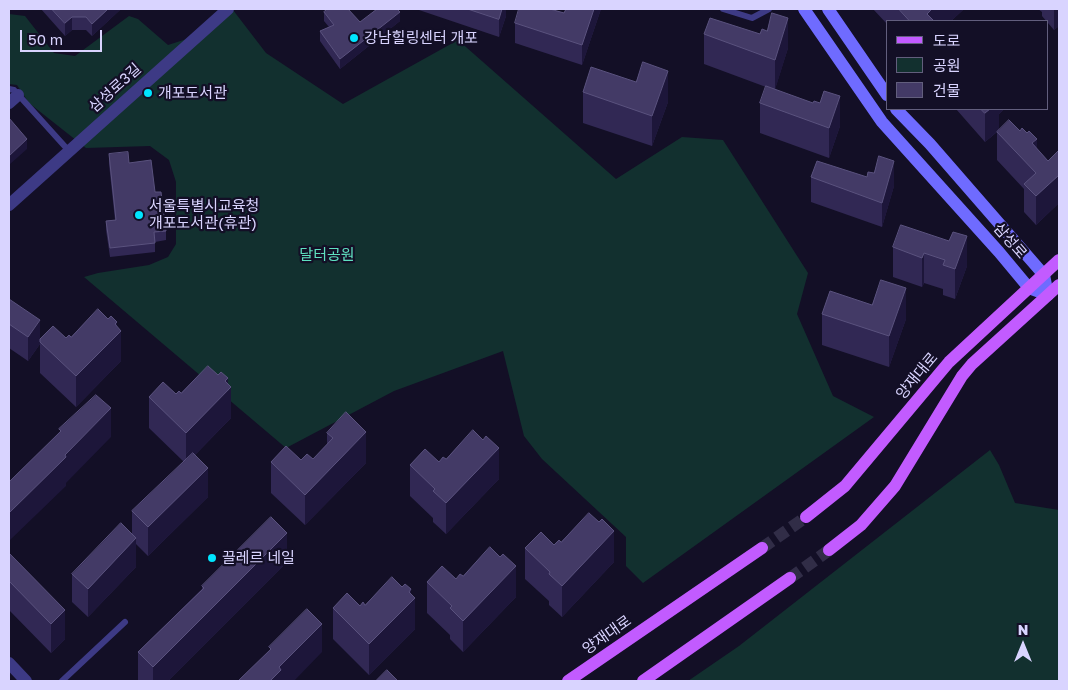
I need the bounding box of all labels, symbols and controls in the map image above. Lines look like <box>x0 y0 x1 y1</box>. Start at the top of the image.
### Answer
scale bar <box>22 20 105 52</box>
legend <box>886 20 1048 110</box>
place label: 강남힐링센터 개포 <box>364 29 478 47</box>
text: 50 m <box>28 30 63 48</box>
text: 도로 <box>933 31 961 49</box>
marker: 강남힐링센터 개포 <box>348 32 360 44</box>
text: 공원 <box>933 56 961 74</box>
street label: 삼성로3길 <box>85 60 145 116</box>
text: 건물 <box>933 81 961 99</box>
place label: 개포도서관 <box>158 84 227 102</box>
marker: 개포도서관 <box>142 87 154 99</box>
place label: 서울특별시교육청 개포도서관(휴관) <box>149 197 259 232</box>
marker: 서울특별시교육청 개포도서관(휴관) <box>133 209 145 221</box>
street label: 삼성로 <box>990 219 1030 263</box>
park label: 달터공원 <box>299 246 355 264</box>
street label: 양재대로 <box>892 349 942 403</box>
place label: 끌레르 네일 <box>222 549 295 567</box>
marker: 끌레르 네일 <box>206 552 218 564</box>
street label: 양재대로 <box>579 612 635 658</box>
north arrow <box>998 620 1048 670</box>
text: N <box>1018 621 1028 638</box>

